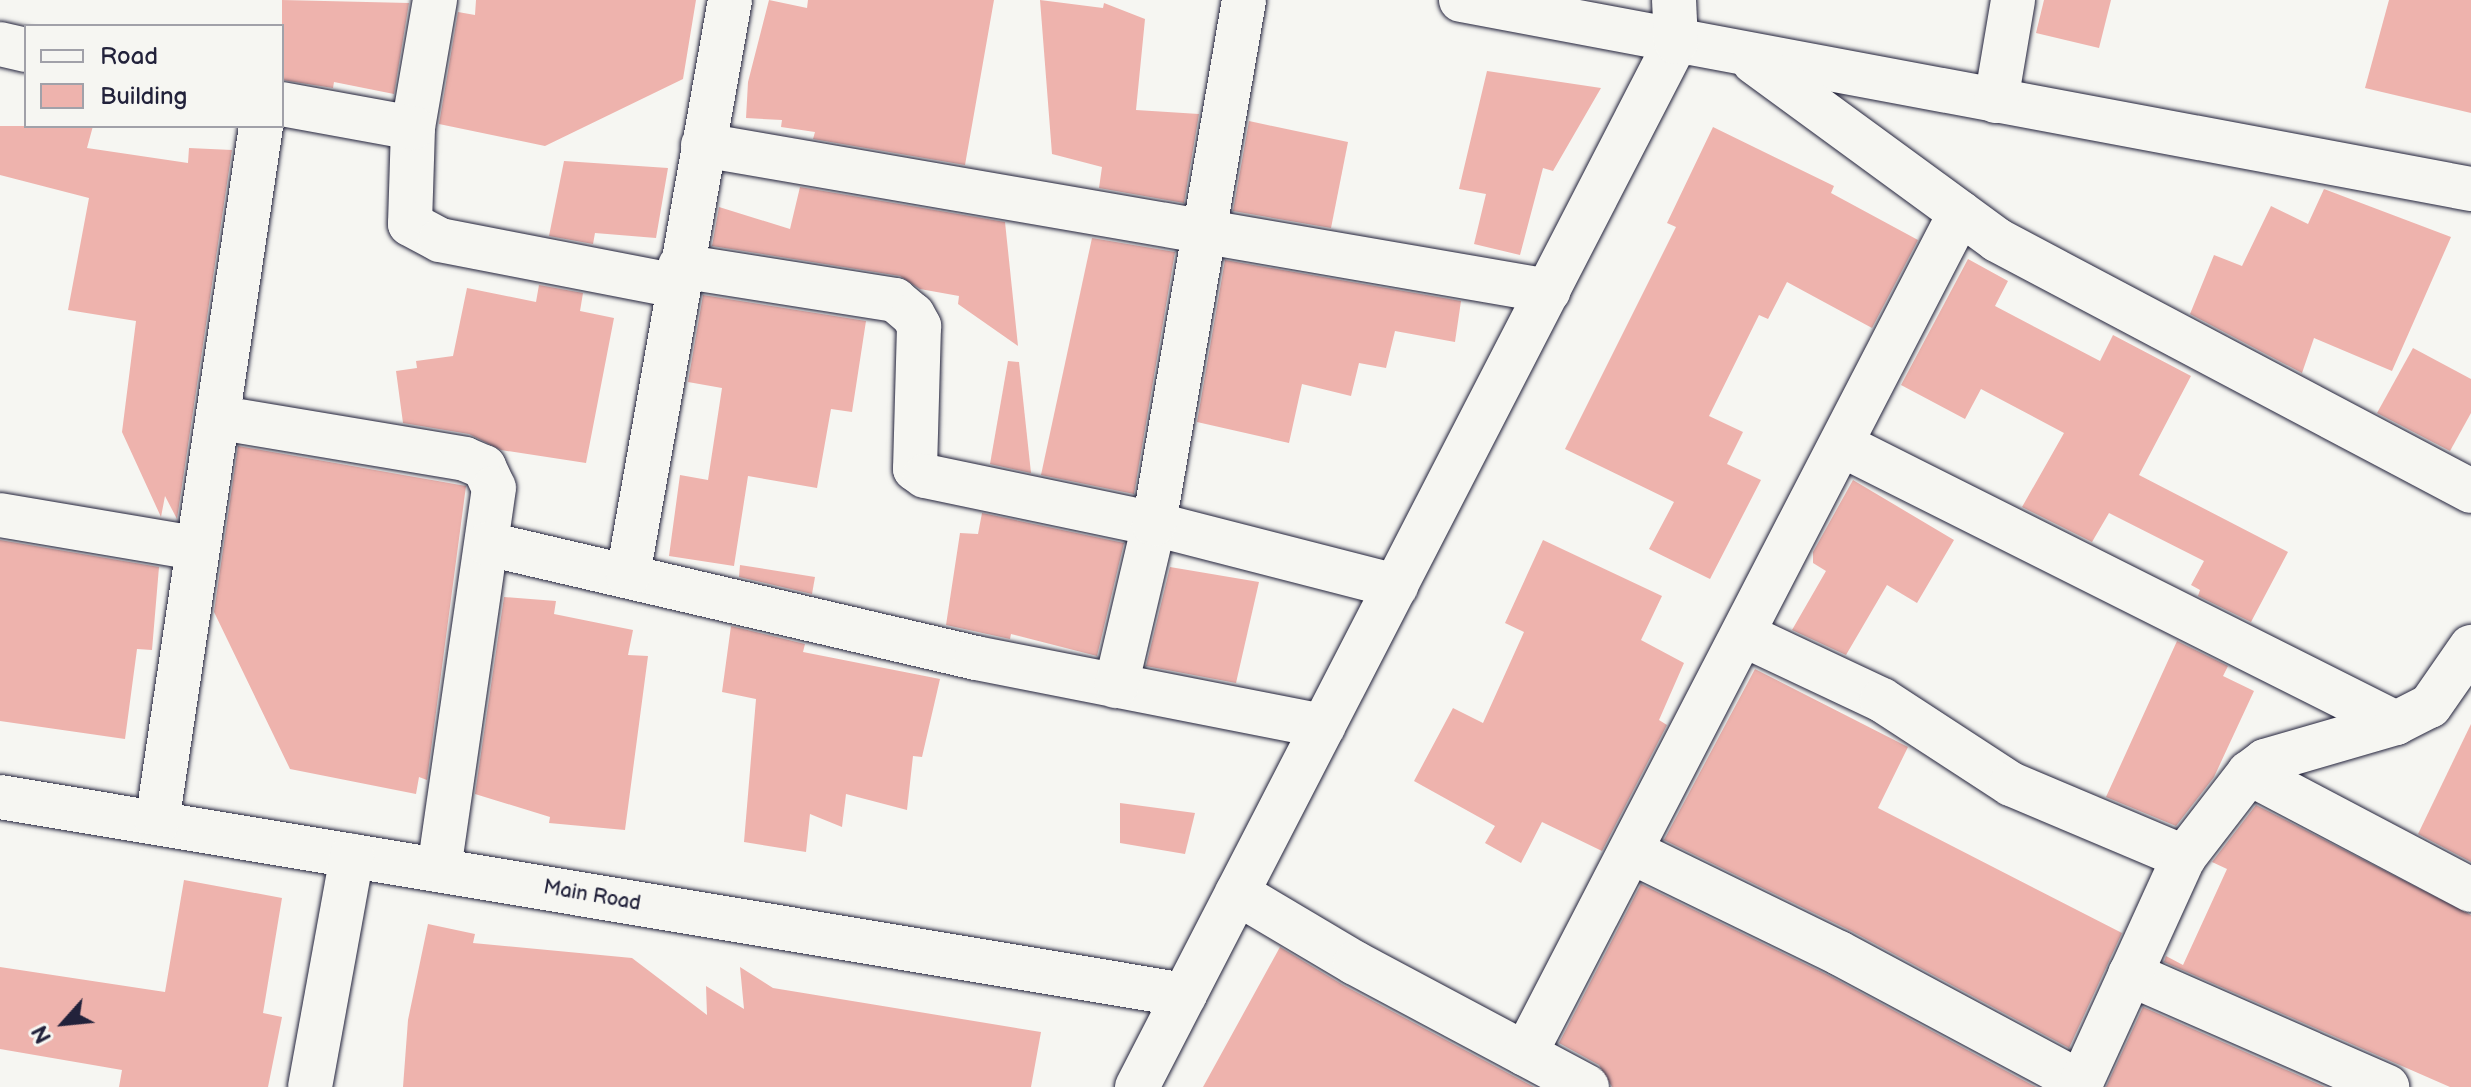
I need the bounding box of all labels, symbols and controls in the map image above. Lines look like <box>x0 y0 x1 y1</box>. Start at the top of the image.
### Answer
legend <box>24 24 284 128</box>
text: Road <box>100 42 158 71</box>
text: Building <box>100 82 187 111</box>
street label: Main Road <box>542 876 642 916</box>
north arrow <box>24 983 104 1063</box>
text: N <box>26 1021 58 1048</box>

